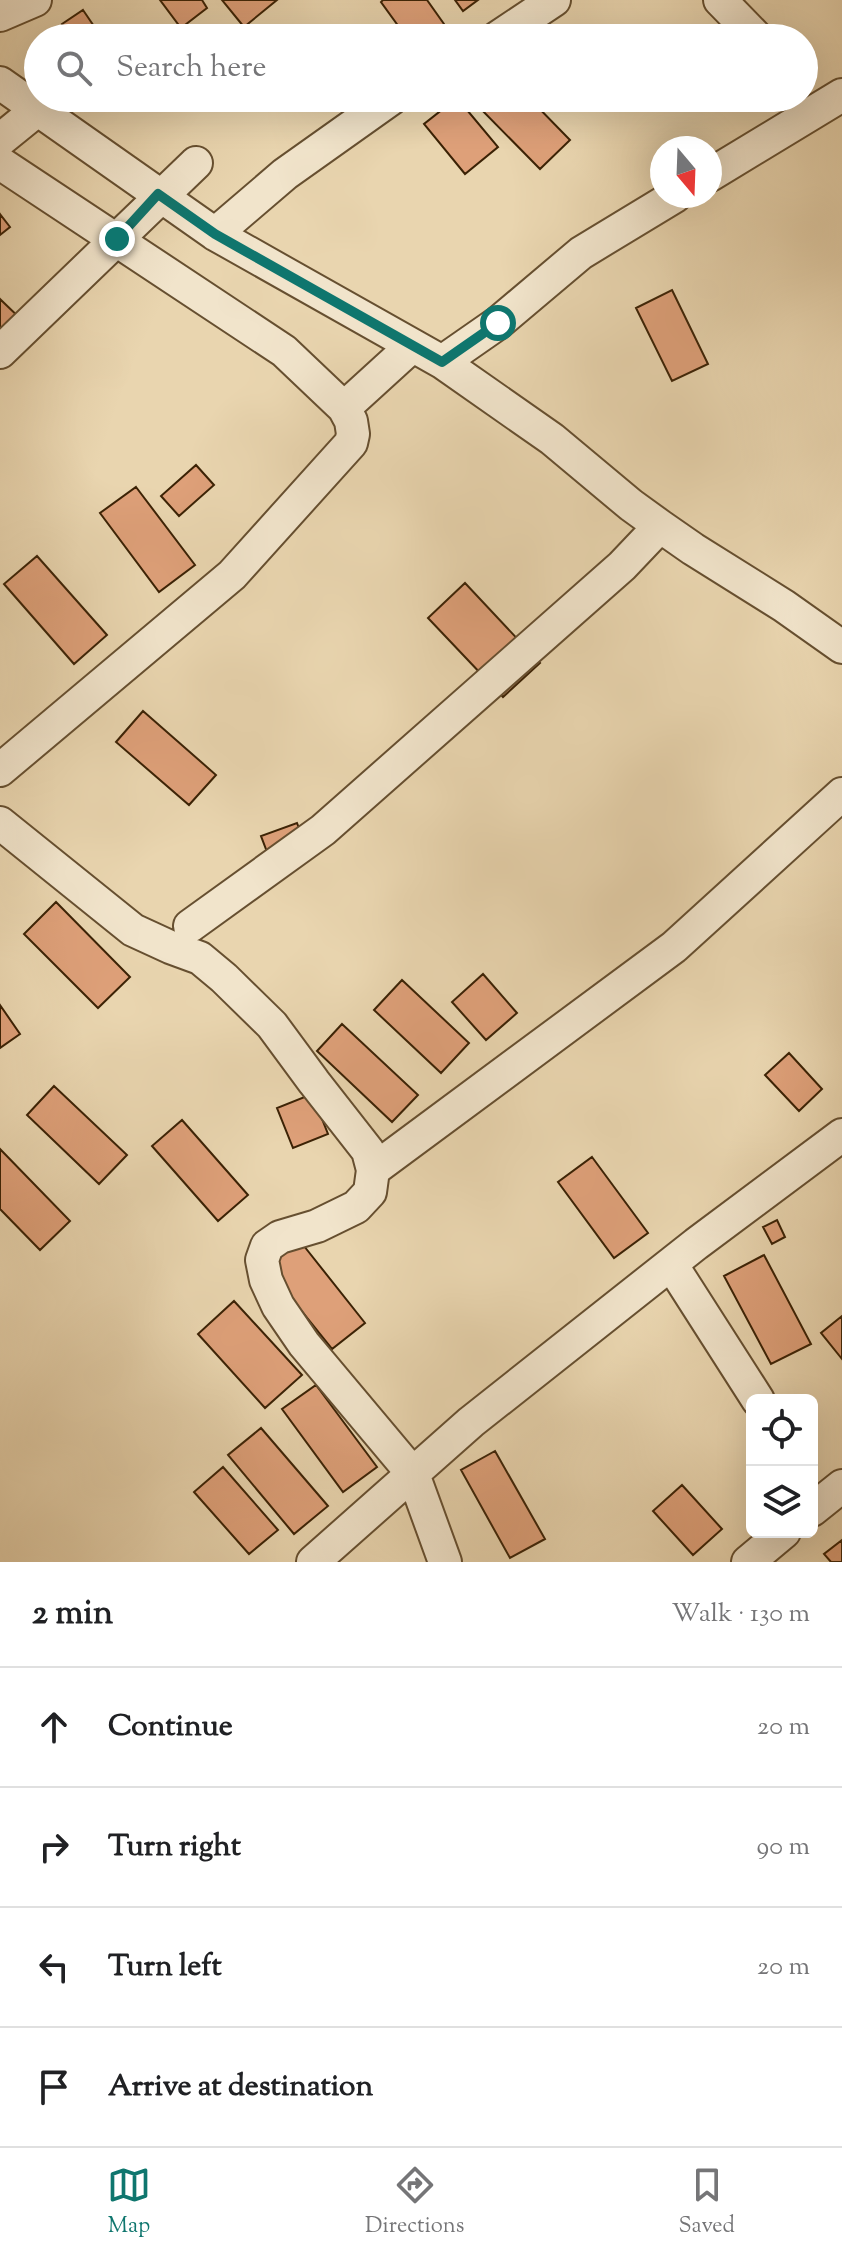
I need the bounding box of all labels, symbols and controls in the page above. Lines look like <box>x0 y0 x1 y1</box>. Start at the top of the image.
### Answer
search box <box>24 24 818 112</box>
icon: search <box>52 46 96 90</box>
text: Search here <box>116 47 266 90</box>
north arrow <box>650 136 722 208</box>
route end <box>99 221 135 257</box>
route start <box>480 305 516 341</box>
map controls <box>746 1394 818 1538</box>
button: locate <box>746 1394 818 1466</box>
button: layers <box>746 1466 818 1538</box>
text: 2 min <box>32 1590 113 1639</box>
text: Walk · 130 m <box>671 1596 810 1633</box>
icon: ahead <box>32 1705 76 1749</box>
text: Continue <box>108 1706 233 1749</box>
text: 20 m <box>757 1709 810 1746</box>
icon: right <box>32 1825 76 1869</box>
text: Turn right <box>108 1826 241 1869</box>
text: 90 m <box>757 1829 810 1866</box>
icon: left <box>32 1945 76 1989</box>
text: Turn left <box>108 1946 222 1989</box>
text: 20 m <box>757 1949 810 1986</box>
icon: arrive <box>32 2065 76 2109</box>
text: Arrive at destination <box>108 2066 373 2109</box>
tab: Map <box>107 2163 151 2243</box>
tab: Directions <box>365 2163 464 2243</box>
tab: Saved <box>678 2163 735 2243</box>

